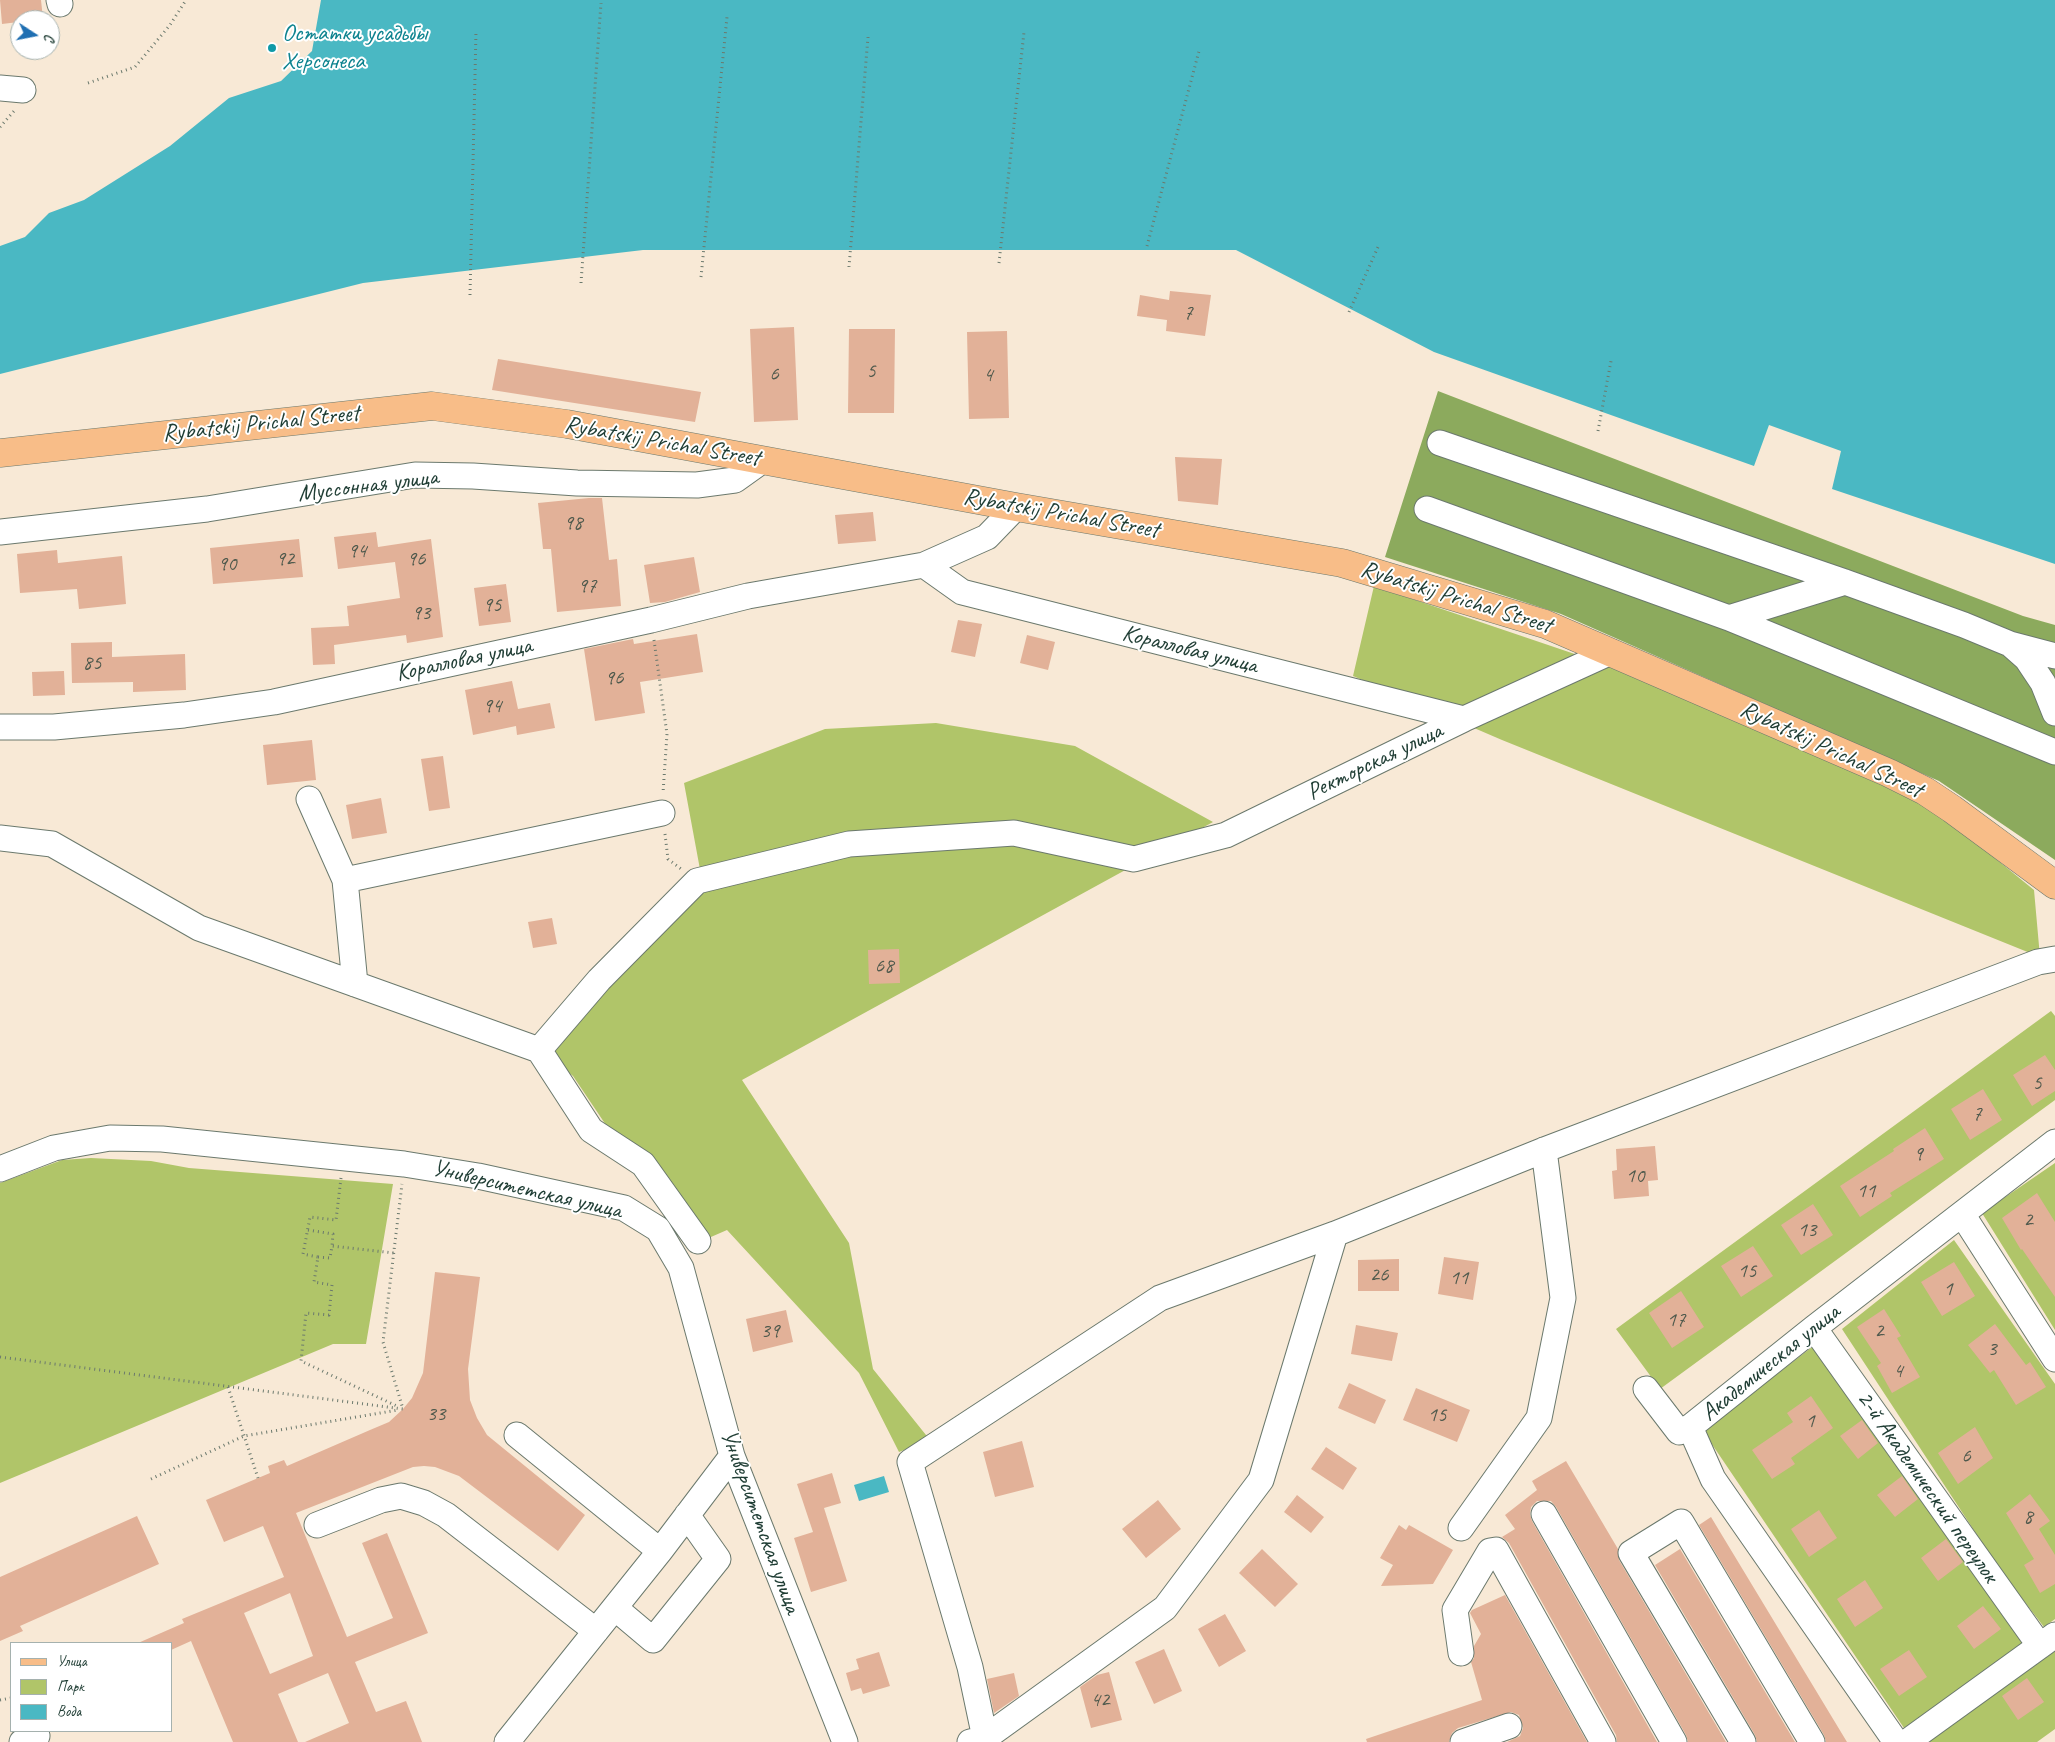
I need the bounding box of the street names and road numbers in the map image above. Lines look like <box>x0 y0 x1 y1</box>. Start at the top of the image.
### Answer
street label: Rybatskij Prichal Street <box>161 399 361 449</box>
street label: Rybatskij Prichal Street <box>562 411 762 473</box>
street label: Муссонная улица <box>296 463 440 509</box>
street label: Rybatskij Prichal Street <box>961 483 1161 545</box>
street label: Rybatskij Prichal Street <box>1357 555 1555 641</box>
street label: Коралловая улица <box>1119 619 1261 681</box>
street label: Коралловая улица <box>393 632 535 688</box>
street label: Rybatskij Prichal Street <box>1735 695 1927 805</box>
street label: Ректорская улица <box>1303 717 1447 807</box>
street label: Университетская улица <box>430 1154 624 1226</box>
street label: Академическая улица <box>1696 1298 1846 1428</box>
street label: 2-й Академический переулок <box>1850 1385 2004 1589</box>
street label: Университетская улица <box>713 1426 807 1618</box>

